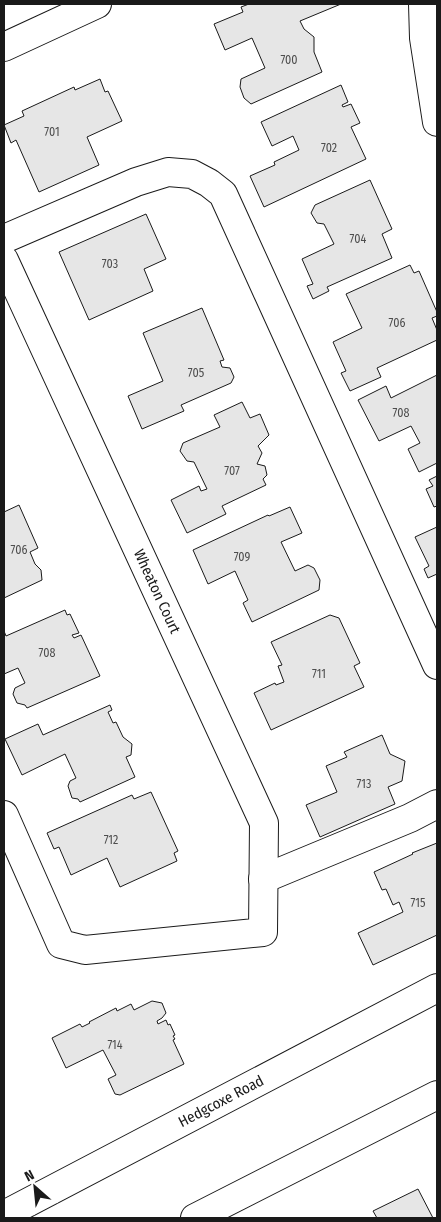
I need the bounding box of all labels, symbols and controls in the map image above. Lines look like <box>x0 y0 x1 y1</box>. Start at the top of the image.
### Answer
house number: 700 <box>280 53 298 67</box>
house number: 701 <box>44 125 60 139</box>
house number: 702 <box>321 141 337 155</box>
house number: 704 <box>350 232 367 246</box>
house number: 703 <box>102 257 118 271</box>
house number: 706 <box>389 316 406 330</box>
house number: 705 <box>188 366 205 380</box>
house number: 708 <box>393 406 409 420</box>
house number: 707 <box>224 464 240 478</box>
house number: 706 <box>11 543 28 557</box>
street label: Wheaton Court <box>130 546 184 637</box>
house number: 709 <box>234 550 251 564</box>
house number: 708 <box>39 646 55 660</box>
house number: 711 <box>312 667 326 681</box>
house number: 713 <box>357 777 371 791</box>
house number: 712 <box>104 833 118 847</box>
house number: 715 <box>411 896 426 910</box>
house number: 714 <box>107 1038 123 1052</box>
street label: Hedgcoxe Road <box>175 1071 267 1131</box>
north arrow <box>10 1162 60 1212</box>
text: N <box>22 1166 37 1185</box>

